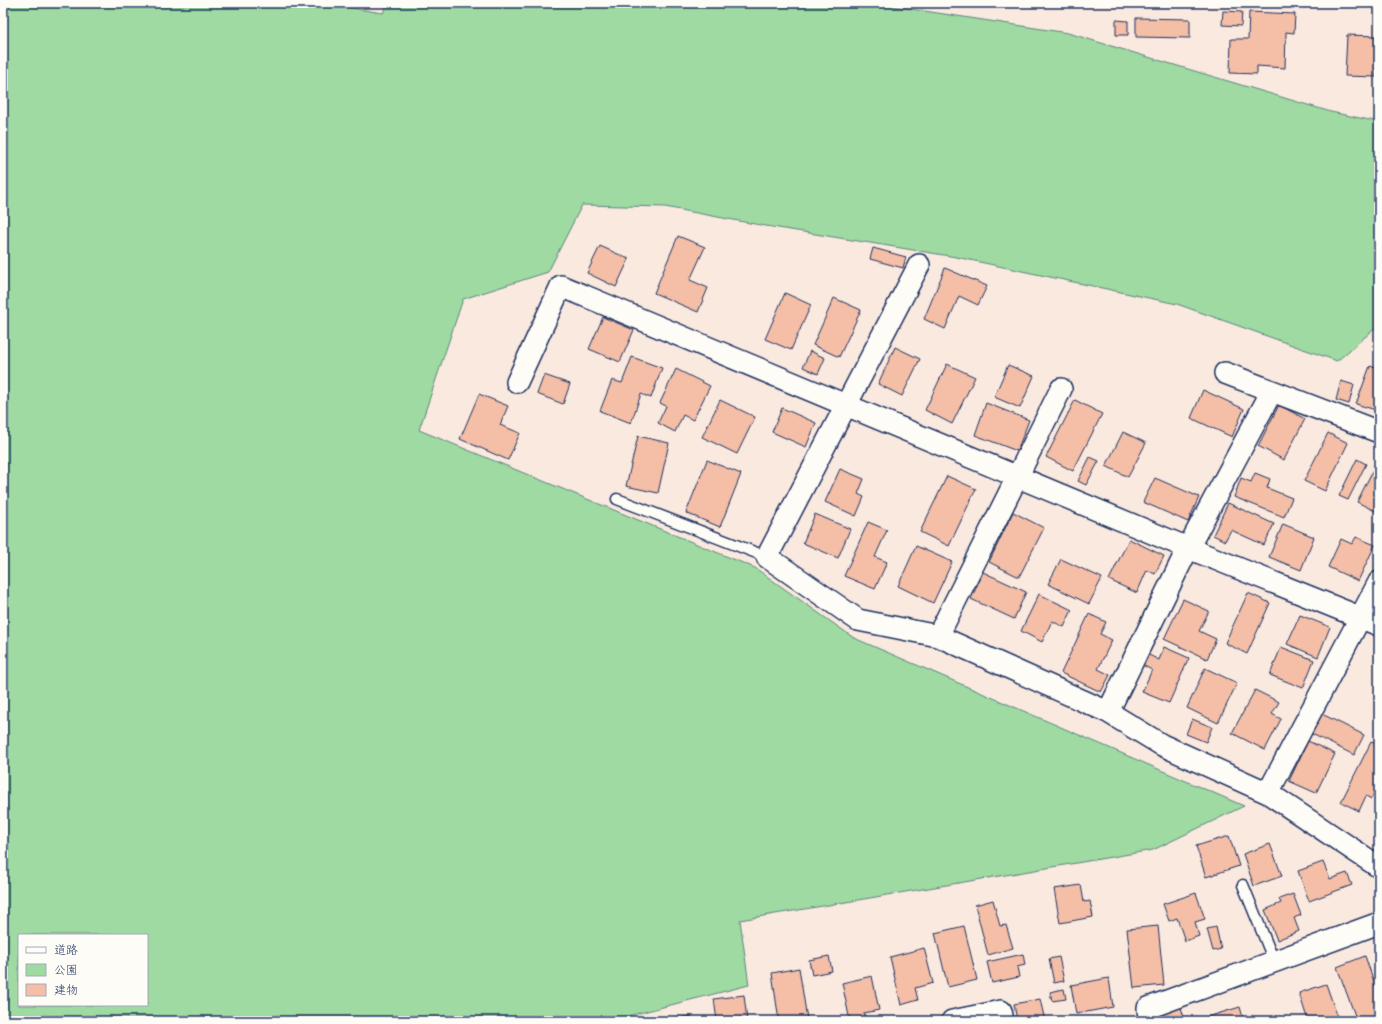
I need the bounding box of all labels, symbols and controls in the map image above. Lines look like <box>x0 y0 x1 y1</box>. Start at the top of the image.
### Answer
legend <box>18 934 148 1006</box>
text: 道路 <box>54 941 78 960</box>
text: 公園 <box>54 961 78 980</box>
text: 建物 <box>54 981 78 1000</box>

